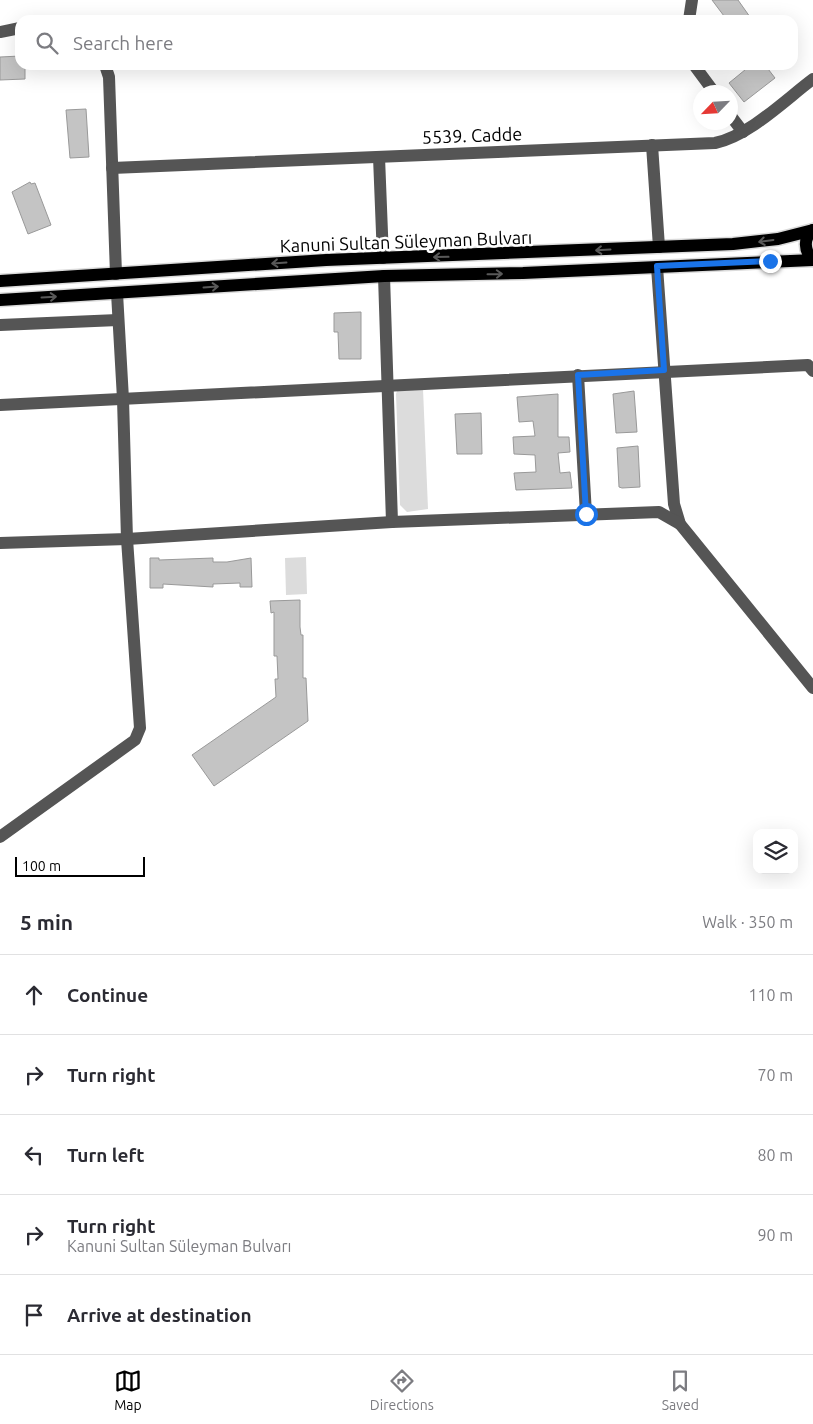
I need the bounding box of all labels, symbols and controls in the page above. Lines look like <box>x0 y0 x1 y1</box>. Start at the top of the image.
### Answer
search box <box>15 15 798 70</box>
icon: search <box>33 29 61 57</box>
text: Search here <box>73 32 173 54</box>
north arrow <box>693 85 738 130</box>
street label: 5539. Cadde <box>421 123 523 147</box>
street label: Kanuni Sultan Süleyman Bulvarı <box>279 227 533 255</box>
one-way arrow <box>758 236 774 246</box>
one-way arrow <box>596 245 612 254</box>
route end <box>759 250 782 273</box>
one-way arrow <box>433 252 449 261</box>
one-way arrow <box>271 259 287 268</box>
one-way arrow <box>487 269 503 278</box>
one-way arrow <box>203 283 219 292</box>
one-way arrow <box>40 293 56 302</box>
route start <box>575 503 598 526</box>
map controls <box>753 829 798 874</box>
button: layers <box>753 829 798 874</box>
scale bar <box>15 854 145 877</box>
text: 100 m <box>22 858 61 874</box>
text: 5 min <box>20 910 73 934</box>
text: Walk · 350 m <box>702 913 793 931</box>
icon: ahead <box>20 981 48 1009</box>
text: Continue <box>67 984 148 1006</box>
text: 110 m <box>748 986 793 1004</box>
icon: right <box>20 1061 48 1089</box>
text: Turn right <box>67 1064 155 1086</box>
text: 70 m <box>757 1066 793 1084</box>
icon: left <box>20 1141 48 1169</box>
text: Turn left <box>67 1144 145 1166</box>
text: 80 m <box>757 1146 793 1164</box>
text: Turn right <box>67 1215 155 1237</box>
icon: right <box>20 1221 48 1249</box>
text: 90 m <box>757 1226 793 1244</box>
text: Kanuni Sultan Süleyman Bulvarı <box>67 1237 291 1255</box>
icon: arrive <box>20 1301 48 1329</box>
text: Arrive at destination <box>67 1304 252 1326</box>
tab: Map <box>114 1367 142 1413</box>
tab: Directions <box>370 1367 434 1413</box>
tab: Saved <box>662 1367 699 1413</box>

